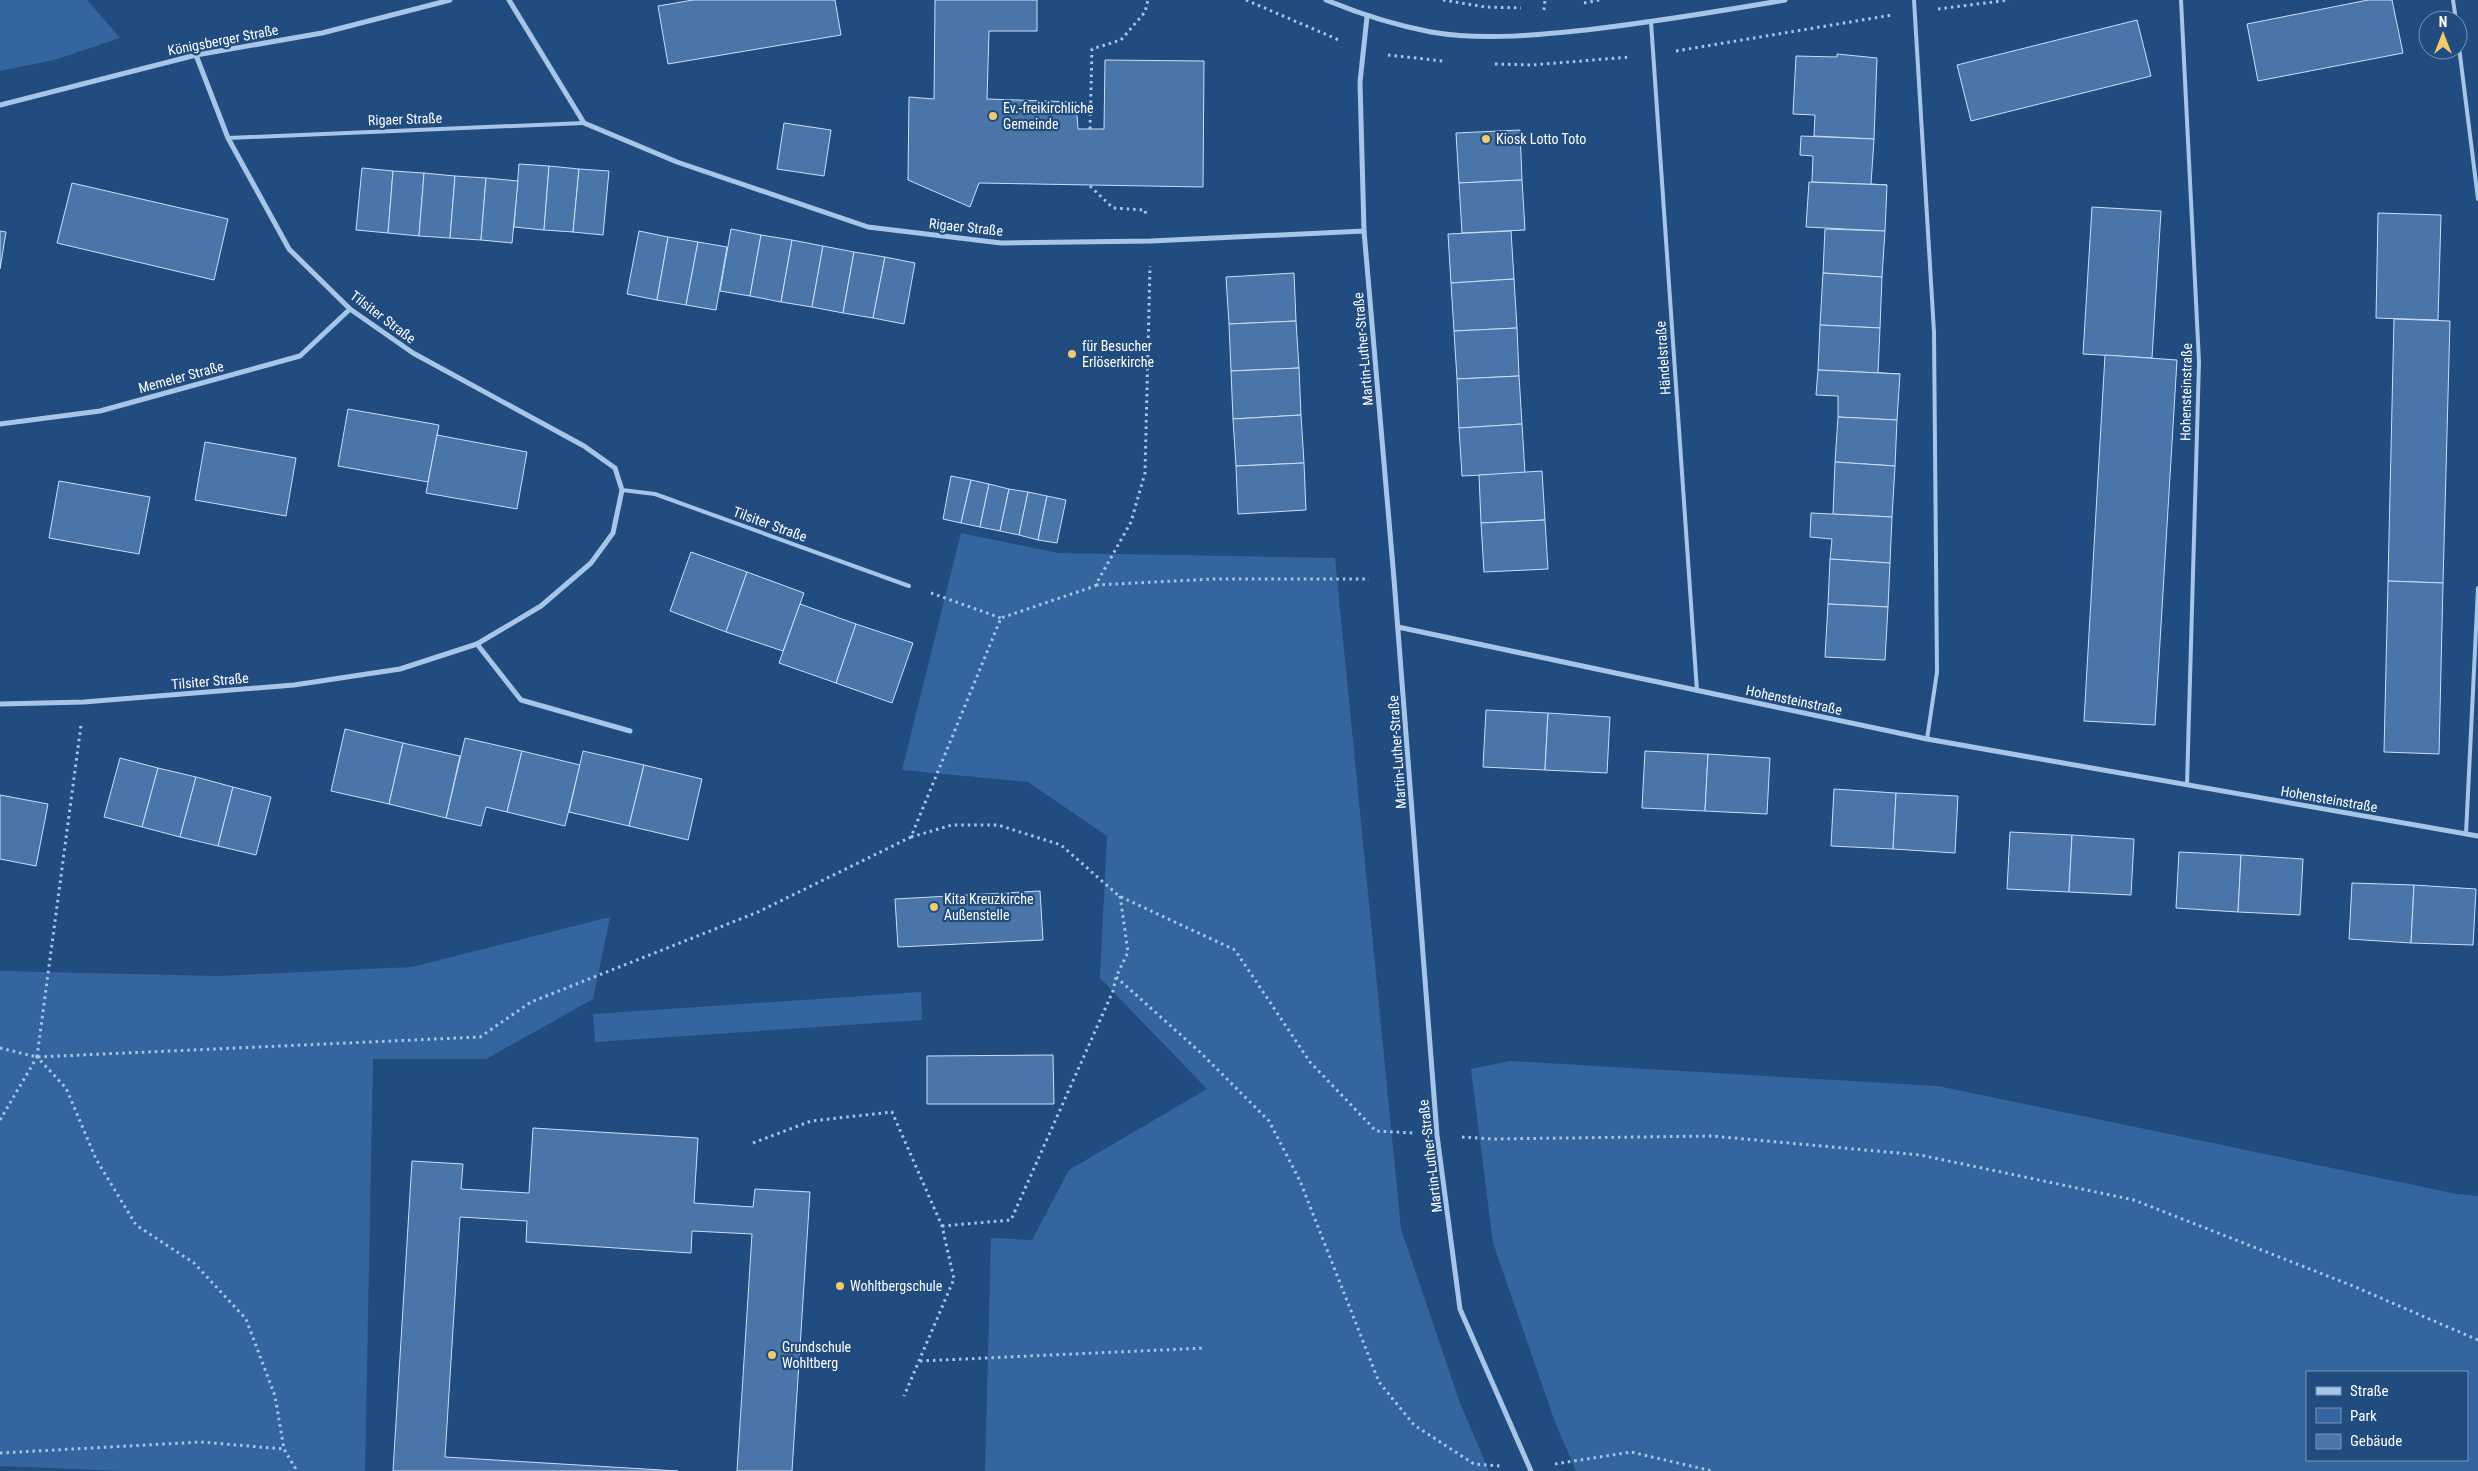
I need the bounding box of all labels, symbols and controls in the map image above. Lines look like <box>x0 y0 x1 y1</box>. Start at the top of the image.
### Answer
north arrow <box>2418 10 2468 60</box>
text: N <box>2439 14 2447 30</box>
street label: Königsberger Straße <box>166 21 280 59</box>
place label: Ev.-freikirchliche Gemeinde <box>1003 100 1094 132</box>
street label: Rigaer Straße <box>368 110 443 128</box>
marker: Ev.-freikirchliche Gemeinde <box>987 110 999 122</box>
place label: Kiosk Lotto Toto <box>1496 131 1586 147</box>
marker: Kiosk Lotto Toto <box>1480 133 1492 145</box>
street label: Rigaer Straße <box>928 215 1004 239</box>
street label: Tilsiter Straße <box>347 287 419 347</box>
street label: Martin-Luther-Straße <box>1350 291 1376 406</box>
street label: Händelstraße <box>1652 320 1674 395</box>
place label: für Besucher Erlöserkirche <box>1082 338 1155 370</box>
street label: Hohensteinstraße <box>2177 342 2195 441</box>
marker: für Besucher Erlöserkirche <box>1066 348 1078 360</box>
street label: Memeler Straße <box>137 358 226 396</box>
street label: Tilsiter Straße <box>731 503 810 545</box>
street label: Tilsiter Straße <box>171 670 250 692</box>
street label: Hohensteinstraße <box>1744 682 1844 718</box>
street label: Martin-Luther-Straße <box>1385 694 1409 809</box>
street label: Hohensteinstraße <box>2279 783 2379 815</box>
place label: Kita Kreuzkirche Außenstelle <box>944 891 1034 923</box>
marker: Kita Kreuzkirche Außenstelle <box>928 901 940 913</box>
street label: Martin-Luther-Straße <box>1415 1098 1445 1213</box>
place label: Wohltbergschule <box>850 1278 943 1294</box>
marker: Wohltbergschule <box>834 1280 846 1292</box>
place label: Grundschule Wohltberg <box>782 1339 852 1371</box>
marker: Grundschule Wohltberg <box>766 1349 778 1361</box>
legend <box>2306 1371 2468 1461</box>
text: Straße <box>2350 1382 2389 1400</box>
text: Park <box>2350 1407 2377 1425</box>
text: Gebäude <box>2350 1432 2402 1450</box>

